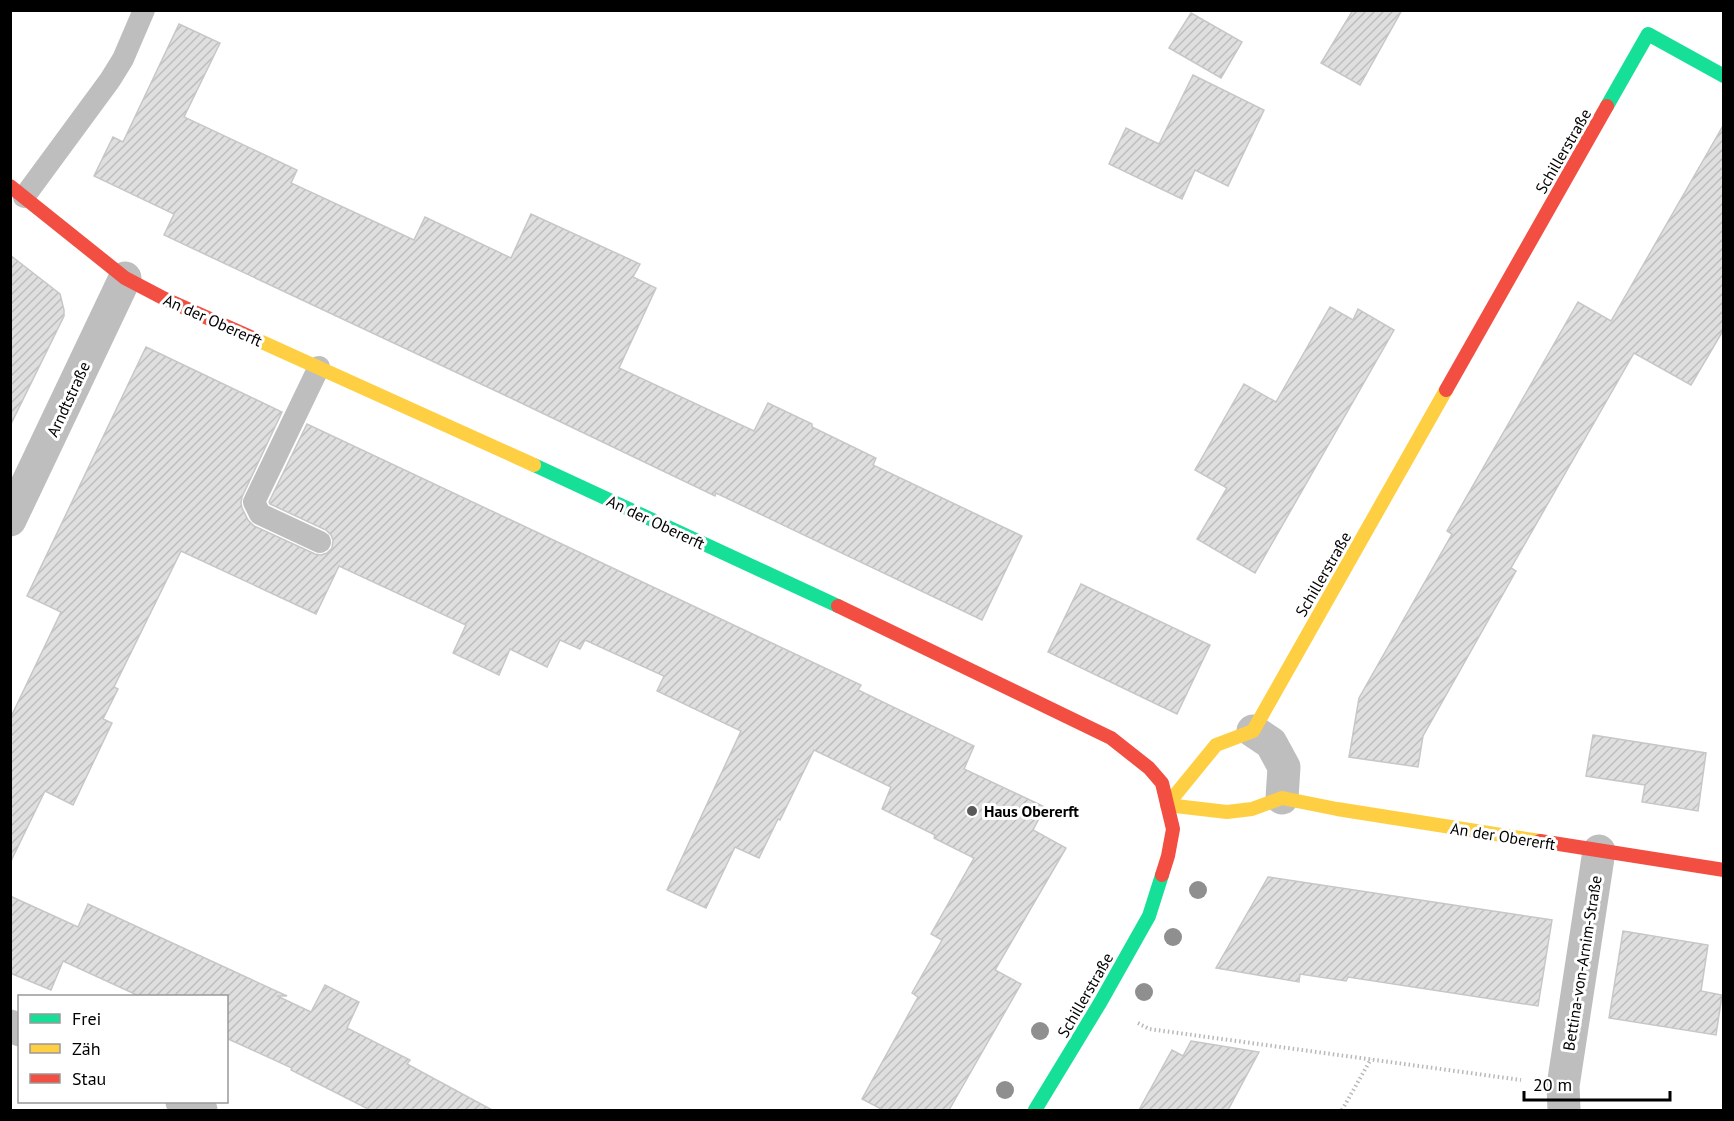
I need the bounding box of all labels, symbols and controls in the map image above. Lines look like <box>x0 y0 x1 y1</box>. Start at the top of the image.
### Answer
street label: Schillerstraße <box>1531 105 1595 197</box>
street label: An der Obererft <box>161 289 266 351</box>
street label: Arndtstraße <box>42 358 94 440</box>
street label: An der Obererft <box>604 491 709 554</box>
street label: Schillerstraße <box>1291 528 1355 620</box>
place label: Haus Obererft <box>984 801 1079 821</box>
marker: Haus Obererft <box>965 804 979 818</box>
street label: An der Obererft <box>1449 818 1557 854</box>
street label: Bettina-von-Arnim-Straße <box>1558 874 1606 1052</box>
street label: Schillerstraße <box>1053 949 1117 1041</box>
legend <box>18 995 228 1103</box>
text: Frei <box>72 1007 101 1030</box>
text: Zäh <box>72 1037 101 1060</box>
scale bar <box>1524 1064 1670 1102</box>
text: Stau <box>72 1067 106 1090</box>
text: 20 m <box>1533 1073 1572 1096</box>

